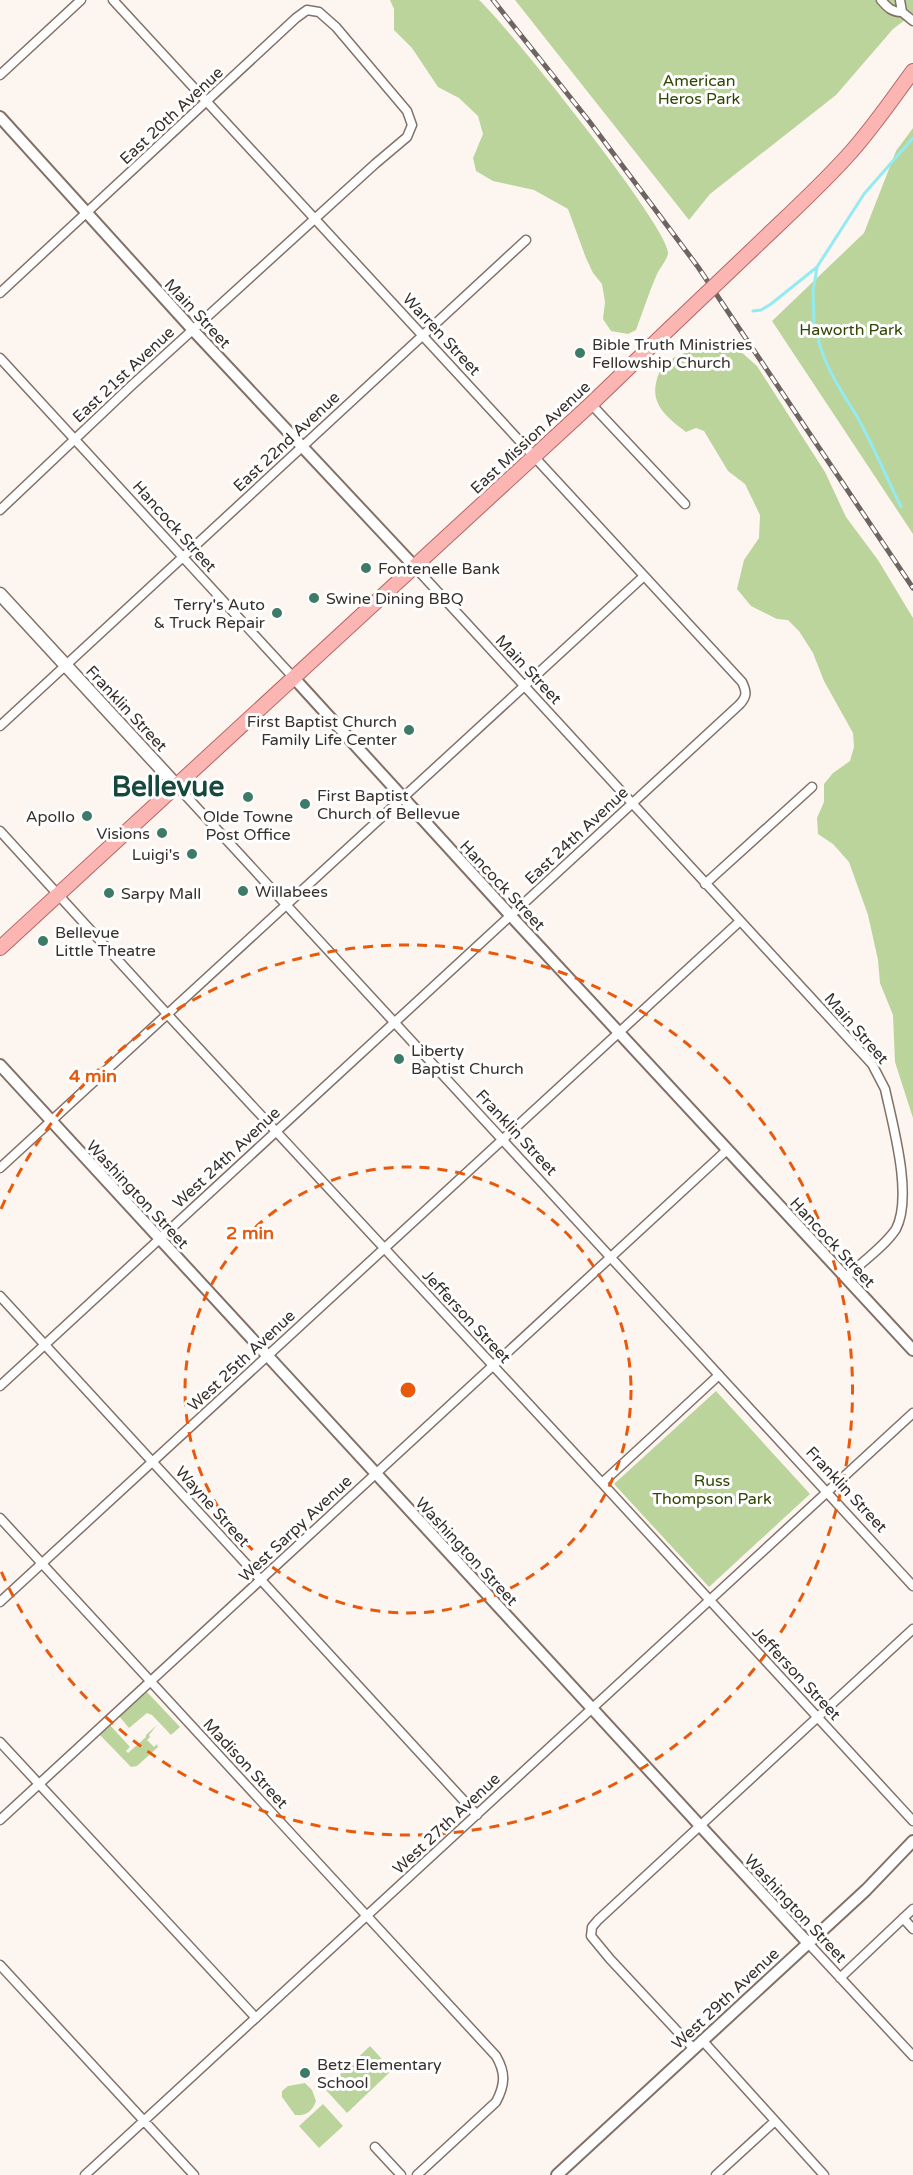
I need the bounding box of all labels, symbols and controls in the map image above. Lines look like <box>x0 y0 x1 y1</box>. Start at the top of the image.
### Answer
street label: East 20th Avenue <box>116 63 228 169</box>
park label: American Heros Park <box>658 71 741 109</box>
street label: Main Street <box>160 275 235 353</box>
street label: Warren Street <box>398 289 484 380</box>
park label: Haworth Park <box>799 320 903 340</box>
street label: East 21st Avenue <box>69 322 179 427</box>
place label: Bible Truth Ministries Fellowship Church <box>592 335 753 373</box>
marker: Bible Truth Ministries Fellowship Church <box>573 346 587 360</box>
street label: East Mission Avenue <box>467 377 595 498</box>
street label: East 22nd Avenue <box>229 387 344 496</box>
street label: Hancock Street <box>128 477 221 577</box>
place label: Fontenelle Bank <box>378 559 500 579</box>
marker: Fontenelle Bank <box>359 561 373 575</box>
place label: Swine Dining BBQ <box>326 589 464 609</box>
marker: Swine Dining BBQ <box>307 591 321 605</box>
place label: Terry's Auto & Truck Repair <box>153 595 266 633</box>
marker: Terry's Auto & Truck Repair <box>270 606 284 620</box>
street label: Main Street <box>491 631 566 709</box>
street label: Franklin Street <box>81 661 171 756</box>
place label: First Baptist Church Family Life Center <box>247 712 398 750</box>
marker: First Baptist Church Family Life Center <box>402 723 416 737</box>
district label: Bellevue <box>112 770 224 804</box>
street label: East 24th Avenue <box>521 783 633 889</box>
place label: First Baptist Church of Bellevue <box>317 786 460 824</box>
marker: Olde Towne Post Office <box>241 790 255 804</box>
marker: First Baptist Church of Bellevue <box>298 797 312 811</box>
place label: Apollo <box>26 807 75 827</box>
place label: Olde Towne Post Office <box>203 807 293 845</box>
marker: Apollo <box>80 809 94 823</box>
place label: Visions <box>96 824 150 844</box>
marker: Visions <box>155 826 169 840</box>
street label: Hancock Street <box>455 836 549 935</box>
place label: Luigi's <box>132 845 180 865</box>
marker: Luigi's <box>185 847 199 861</box>
place label: Willabees <box>255 882 328 902</box>
place label: Sarpy Mall <box>121 884 201 904</box>
marker: Willabees <box>236 884 250 898</box>
marker: Sarpy Mall <box>102 886 116 900</box>
place label: Bellevue Little Theatre <box>55 923 156 961</box>
marker: Bellevue Little Theatre <box>36 934 50 948</box>
street label: Main Street <box>820 989 893 1068</box>
place label: Liberty Baptist Church <box>411 1041 524 1079</box>
marker: Liberty Baptist Church <box>392 1052 406 1066</box>
text: 4 min <box>69 1065 117 1087</box>
street label: Franklin Street <box>471 1085 561 1180</box>
street label: West 24th Avenue <box>169 1103 285 1213</box>
street label: Washington Street <box>82 1136 193 1253</box>
street label: Hancock Street <box>785 1193 879 1292</box>
text: 2 min <box>226 1222 274 1244</box>
street label: Jefferson Street <box>418 1266 515 1368</box>
street label: West 25th Avenue <box>184 1306 300 1416</box>
centre of rings <box>398 1380 418 1400</box>
street label: Franklin Street <box>801 1442 891 1537</box>
street label: Wayne Street <box>171 1462 254 1551</box>
street label: West Sarpy Avenue <box>235 1471 356 1586</box>
park label: Russ Thompson Park <box>652 1471 772 1509</box>
street label: Washington Street <box>411 1493 522 1610</box>
street label: Jefferson Street <box>748 1623 845 1725</box>
street label: Madison Street <box>199 1715 292 1813</box>
street label: West 27th Avenue <box>389 1769 505 1879</box>
street label: Washington Street <box>740 1850 851 1967</box>
street label: West 29th Avenue <box>668 1944 784 2054</box>
place label: Betz Elementary School <box>317 2055 442 2093</box>
marker: Betz Elementary School <box>298 2066 312 2080</box>

